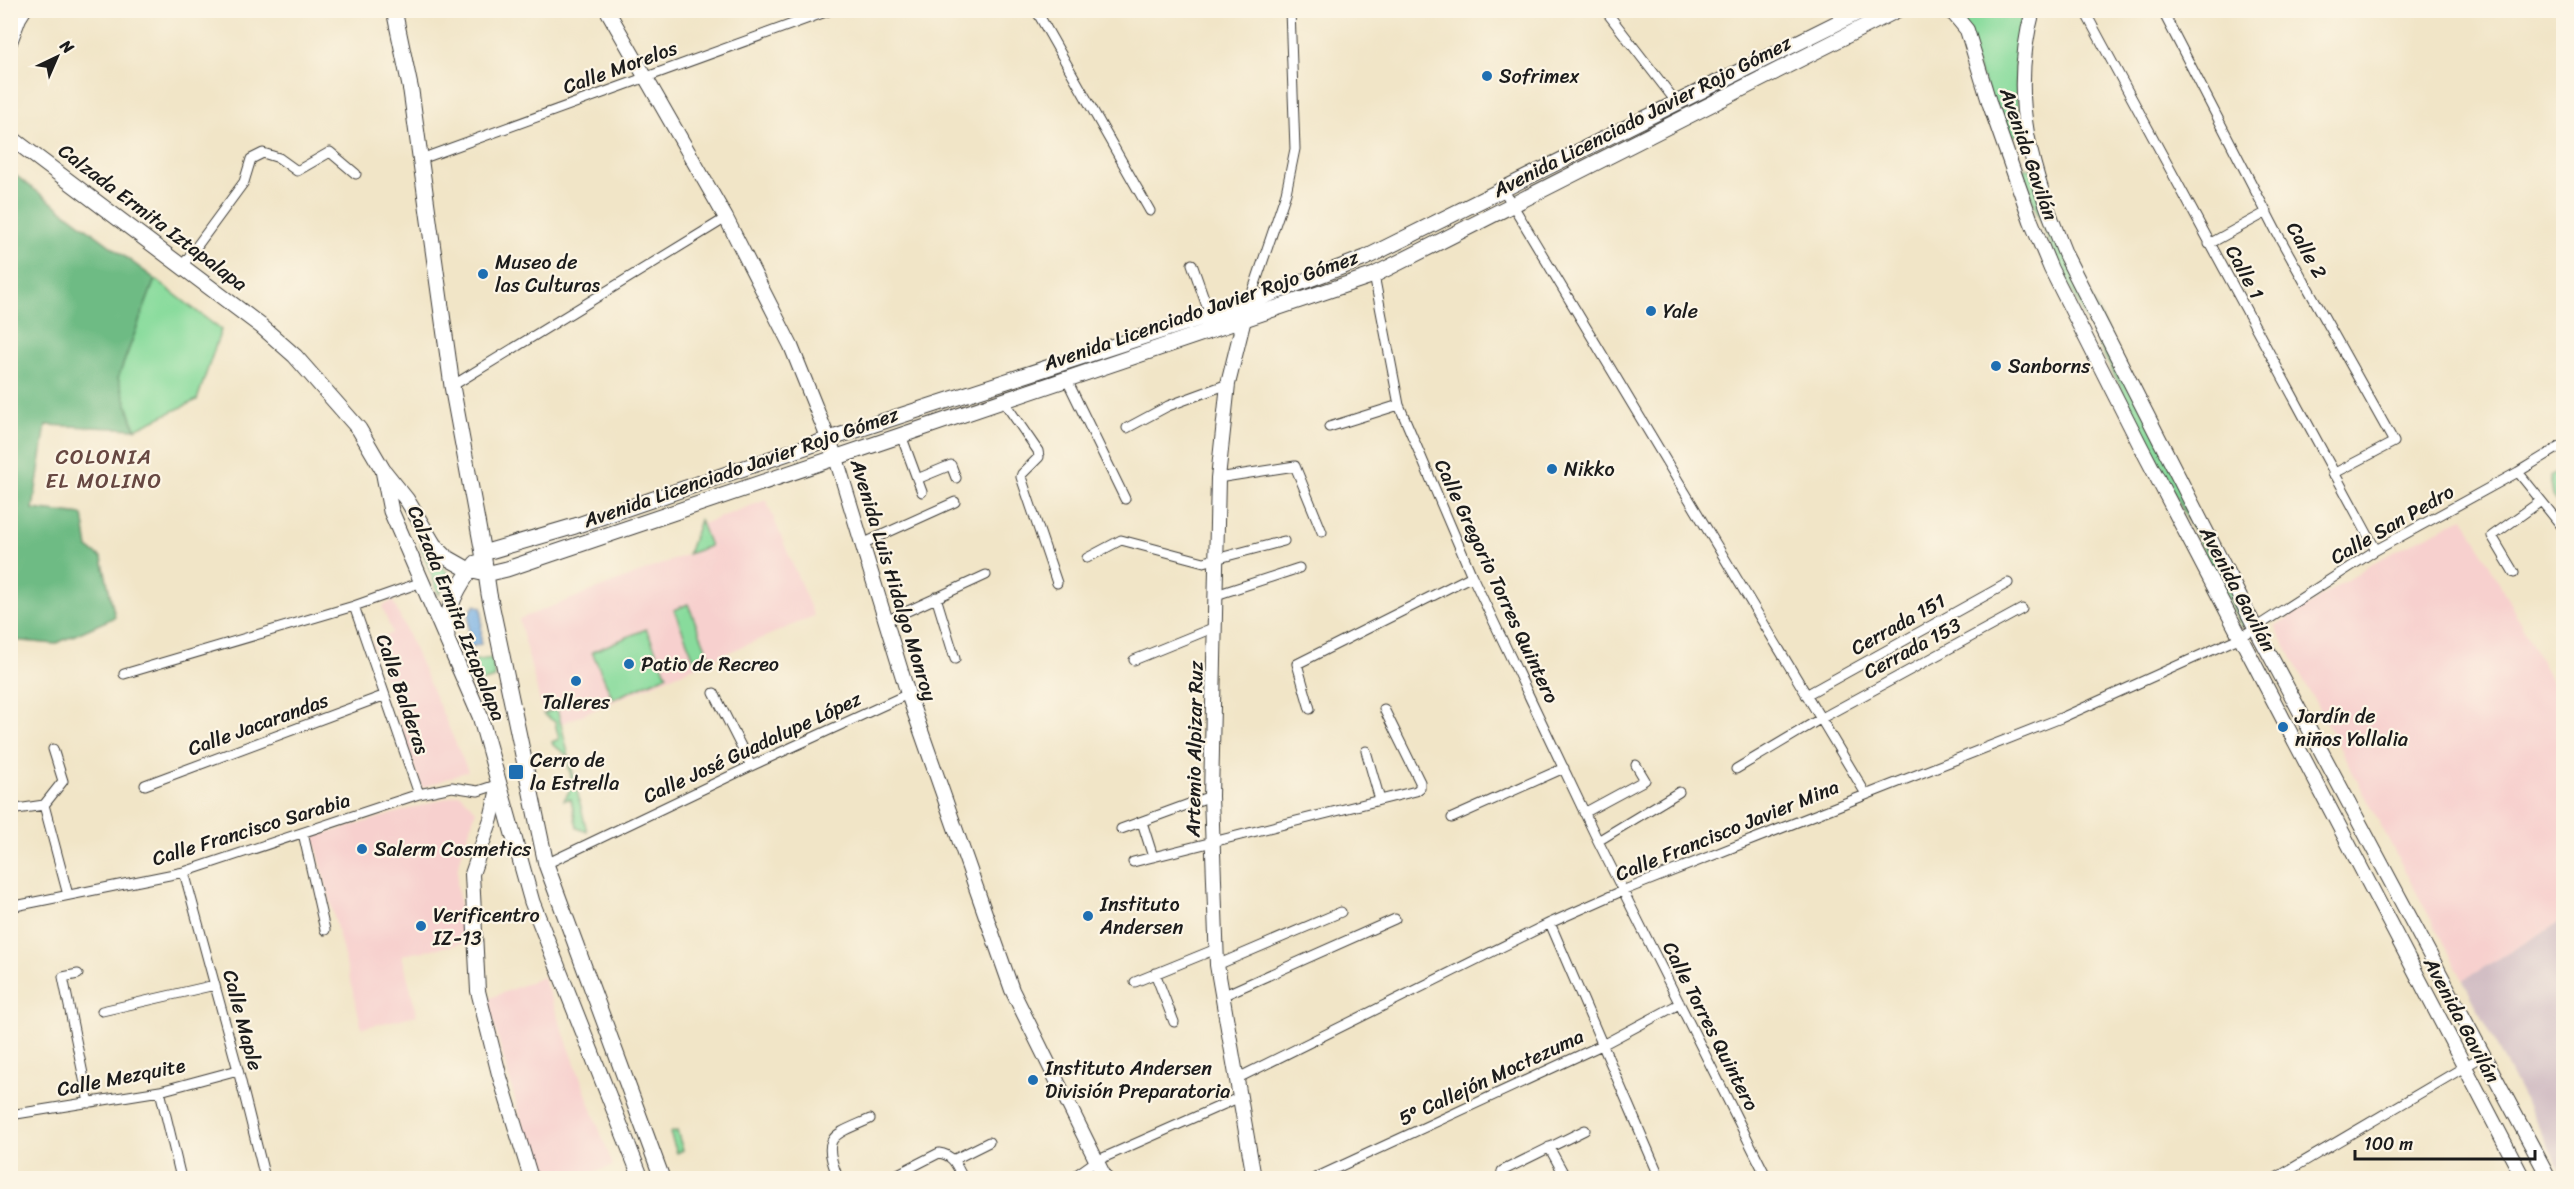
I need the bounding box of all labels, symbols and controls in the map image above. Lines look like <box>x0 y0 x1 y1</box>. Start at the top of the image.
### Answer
street label: Avenida Licenciado Javier Rojo Gómez <box>1486 25 1798 208</box>
north arrow <box>27 27 87 87</box>
street label: Calle Morelos <box>558 30 683 104</box>
text: N <box>52 32 82 61</box>
place label: Sofrimex <box>1499 59 1580 94</box>
marker: Sofrimex <box>1480 69 1494 83</box>
street label: Avenida Gavilán <box>1989 82 2068 226</box>
street label: Calzada Ermita Iztapalapa <box>50 134 255 301</box>
street label: Calle 2 <box>2276 215 2337 286</box>
street label: Calle 1 <box>2215 238 2274 306</box>
street label: Avenida Licenciado Javier Rojo Gómez <box>1038 240 1364 381</box>
place label: Museo de las Culturas <box>495 245 601 303</box>
marker: Museo de las Culturas <box>476 267 490 281</box>
place label: Yale <box>1663 294 1698 329</box>
marker: Yale <box>1644 304 1658 318</box>
place label: Sanborns <box>2008 349 2091 384</box>
marker: Sanborns <box>1989 359 2003 373</box>
street label: Avenida Licenciado Javier Rojo Gómez <box>578 397 904 538</box>
district label: COLONIA EL MOLINO <box>45 438 163 500</box>
place label: Nikko <box>1564 452 1615 487</box>
street label: Calle Gregorio Torres Quintero <box>1424 453 1569 709</box>
street label: Avenida Luis Hidalgo Monroy <box>840 454 947 706</box>
marker: Nikko <box>1545 462 1559 476</box>
street label: Calle San Pedro <box>2323 475 2461 574</box>
street label: Calzada Ermita Iztapalapa <box>397 500 516 726</box>
street label: Avenida Gavilán <box>2189 519 2286 659</box>
street label: Cerrada 151 <box>1844 584 1952 665</box>
street label: Cerrada 153 <box>1857 608 1968 689</box>
street label: Calle Balderas <box>366 629 440 760</box>
place label: Patio de Recreo <box>641 647 779 682</box>
marker: Patio de Recreo <box>622 657 636 671</box>
street label: Artemio Alpizar Ruz <box>1175 660 1214 839</box>
marker: Talleres <box>569 674 583 688</box>
street label: Calle José Guadalupe López <box>637 681 868 814</box>
street label: Calle Jacarandas <box>183 683 334 766</box>
place label: Talleres <box>542 685 611 720</box>
place label: Jardín de niños Yollalia <box>2294 699 2408 757</box>
marker: Jardín de niños Yollalia <box>2276 720 2290 734</box>
place label: Cerro de la Estrella <box>530 743 619 801</box>
marker: Cerro de la Estrella <box>507 763 525 781</box>
street label: Calle Francisco Javier Mina <box>1610 769 1845 891</box>
street label: Calle Francisco Sarabia <box>148 783 355 876</box>
place label: Salerm Cosmetics <box>374 832 532 867</box>
marker: Salerm Cosmetics <box>355 842 369 856</box>
place label: Instituto Andersen <box>1099 887 1183 945</box>
place label: Verificentro IZ-13 <box>432 898 540 956</box>
marker: Instituto Andersen <box>1081 909 1095 923</box>
marker: Verificentro IZ-13 <box>414 919 428 933</box>
street label: Calle Torres Quintero <box>1653 935 1769 1117</box>
street label: Avenida Gavilán <box>2413 950 2510 1090</box>
street label: Calle Maple <box>212 966 273 1074</box>
street label: 5º Callejón Moctezuma <box>1393 1019 1590 1136</box>
street label: Calle Mezquite <box>54 1048 189 1107</box>
place label: Instituto Andersen División Preparatoria <box>1044 1051 1230 1109</box>
marker: Instituto Andersen División Preparatoria <box>1026 1073 1040 1087</box>
scale bar <box>2355 1123 2535 1161</box>
text: 100 m <box>2364 1128 2413 1160</box>

